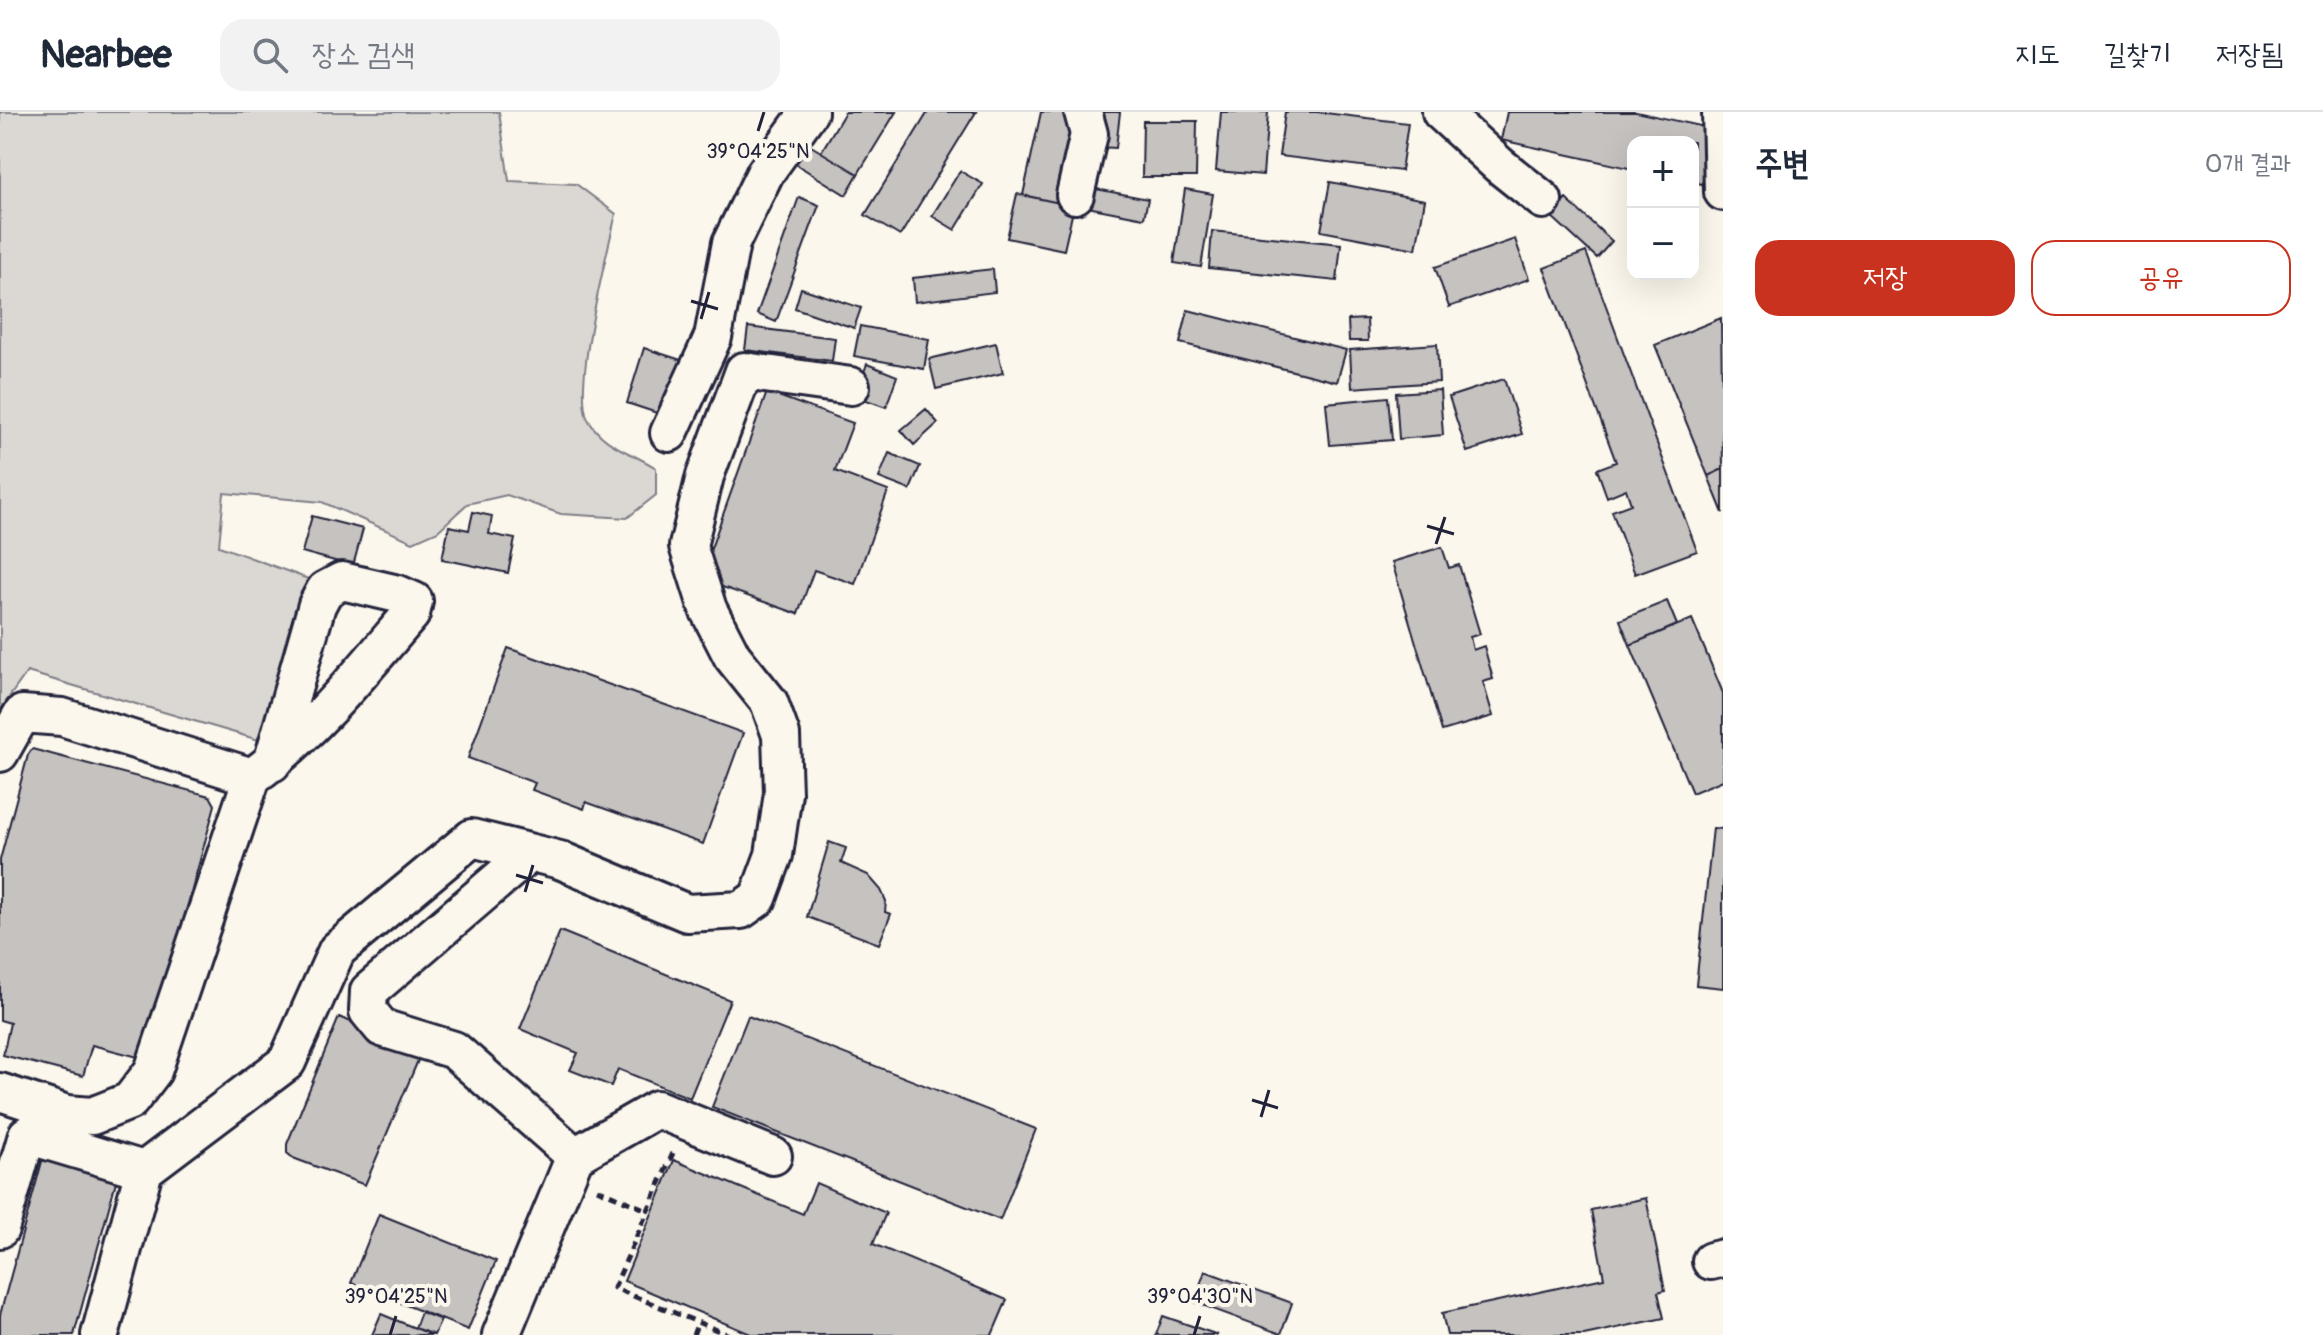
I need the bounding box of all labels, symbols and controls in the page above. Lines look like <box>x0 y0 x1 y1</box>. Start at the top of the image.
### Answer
search box <box>220 19 780 91</box>
text: Nearbee <box>40 31 172 79</box>
icon: search <box>248 33 292 77</box>
text: 장소 검색 <box>312 36 415 73</box>
text: 지도 <box>2015 37 2060 72</box>
text: 길찾기 <box>2104 37 2171 72</box>
text: 저장됨 <box>2215 37 2283 72</box>
map controls <box>1627 136 1699 280</box>
button: + <box>1627 136 1699 208</box>
text: 39°04'25"N <box>706 139 810 164</box>
text: 주변 <box>1755 142 1810 185</box>
text: 0개 결과 <box>2205 148 2291 180</box>
button: − <box>1627 208 1699 280</box>
button: 저장 <box>1755 240 2015 316</box>
button: 공유 <box>2031 240 2291 316</box>
text: 39°04'25"N <box>344 1284 448 1309</box>
text: 39°04'30"N <box>1147 1284 1253 1309</box>

